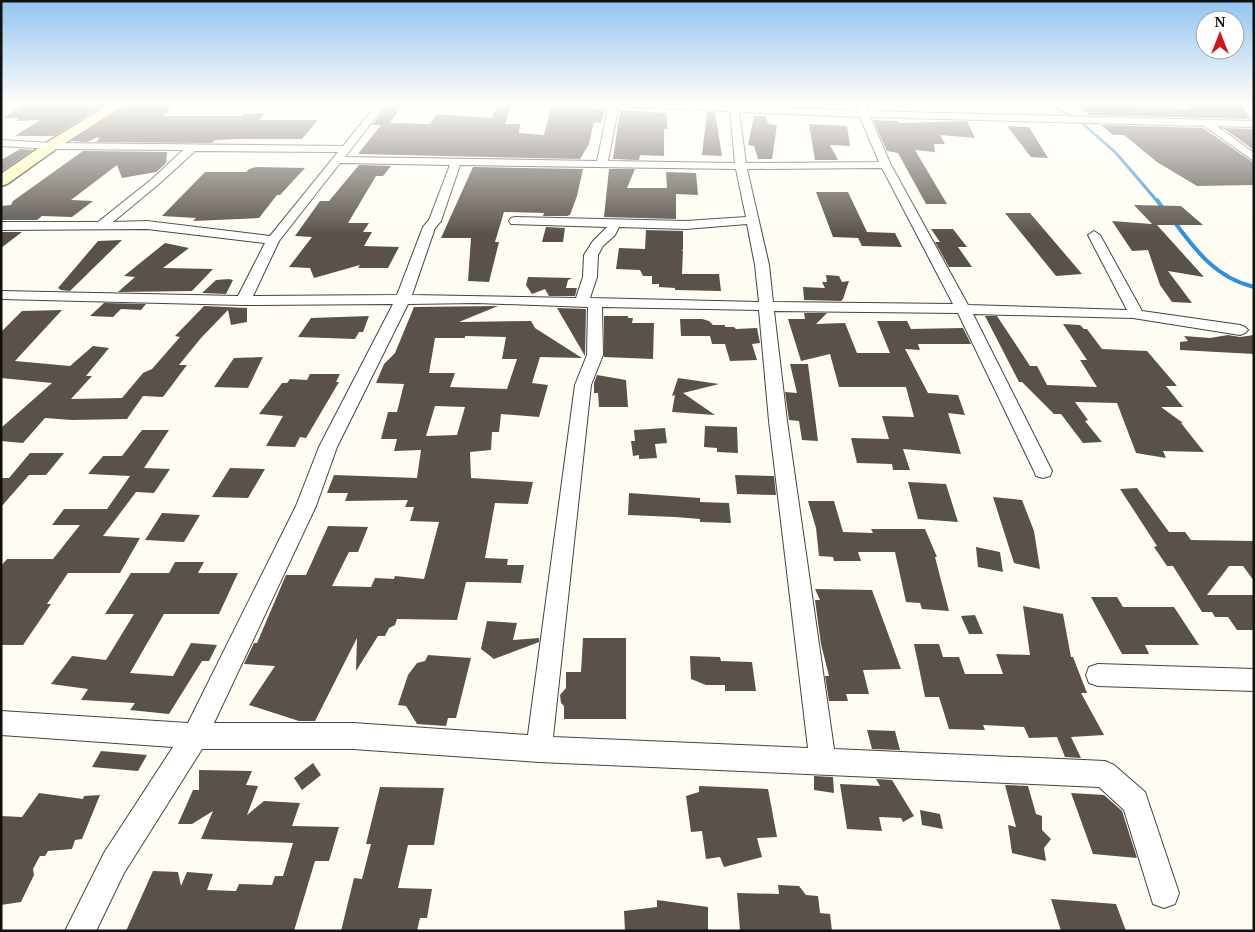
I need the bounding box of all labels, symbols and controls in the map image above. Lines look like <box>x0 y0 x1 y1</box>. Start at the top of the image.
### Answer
north arrow <box>1195 10 1245 60</box>
text: N <box>1214 12 1226 31</box>

